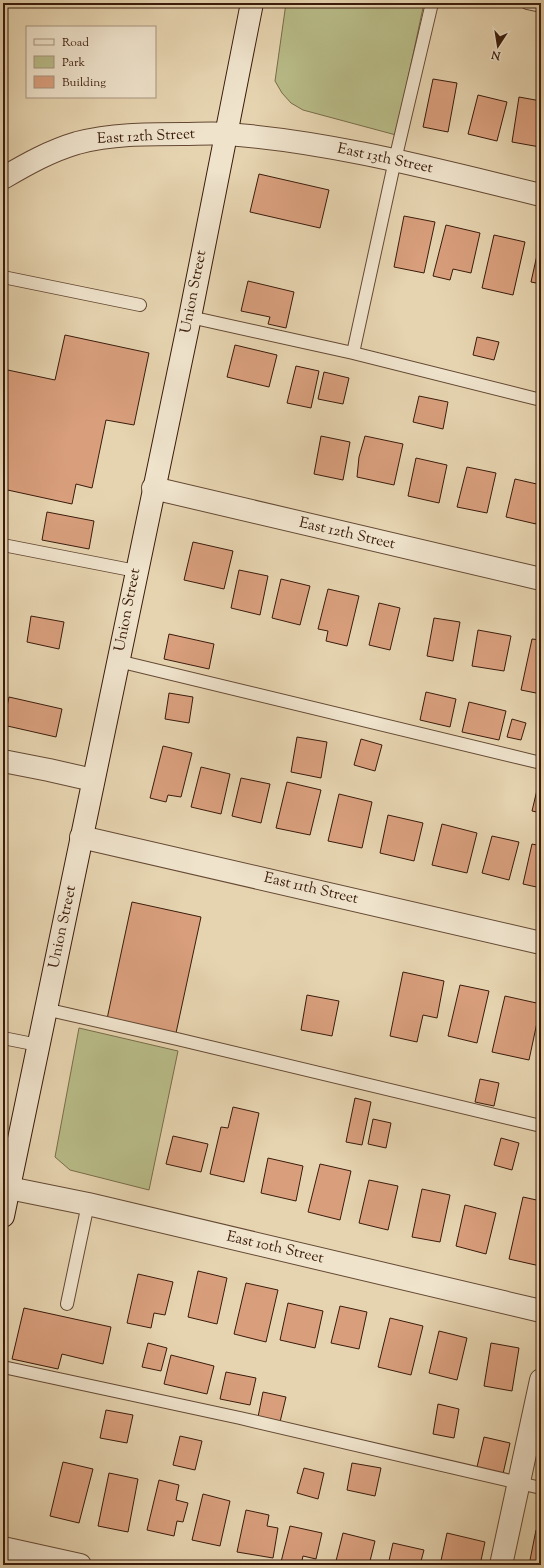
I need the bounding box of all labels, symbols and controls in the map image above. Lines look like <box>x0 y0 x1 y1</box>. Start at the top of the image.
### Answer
legend <box>26 26 156 98</box>
north arrow <box>478 26 518 66</box>
text: Road <box>62 34 89 52</box>
text: N <box>490 46 503 64</box>
text: Park <box>62 54 85 72</box>
text: Building <box>62 74 106 92</box>
street label: East 12th Street <box>96 124 196 150</box>
street label: East 13th Street <box>335 139 435 179</box>
street label: Union Street <box>176 249 212 335</box>
street label: East 12th Street <box>297 513 397 555</box>
street label: Union Street <box>110 567 146 653</box>
street label: East 11th Street <box>262 868 360 910</box>
street label: Union Street <box>44 884 82 970</box>
street label: East 10th Street <box>224 1227 326 1269</box>

